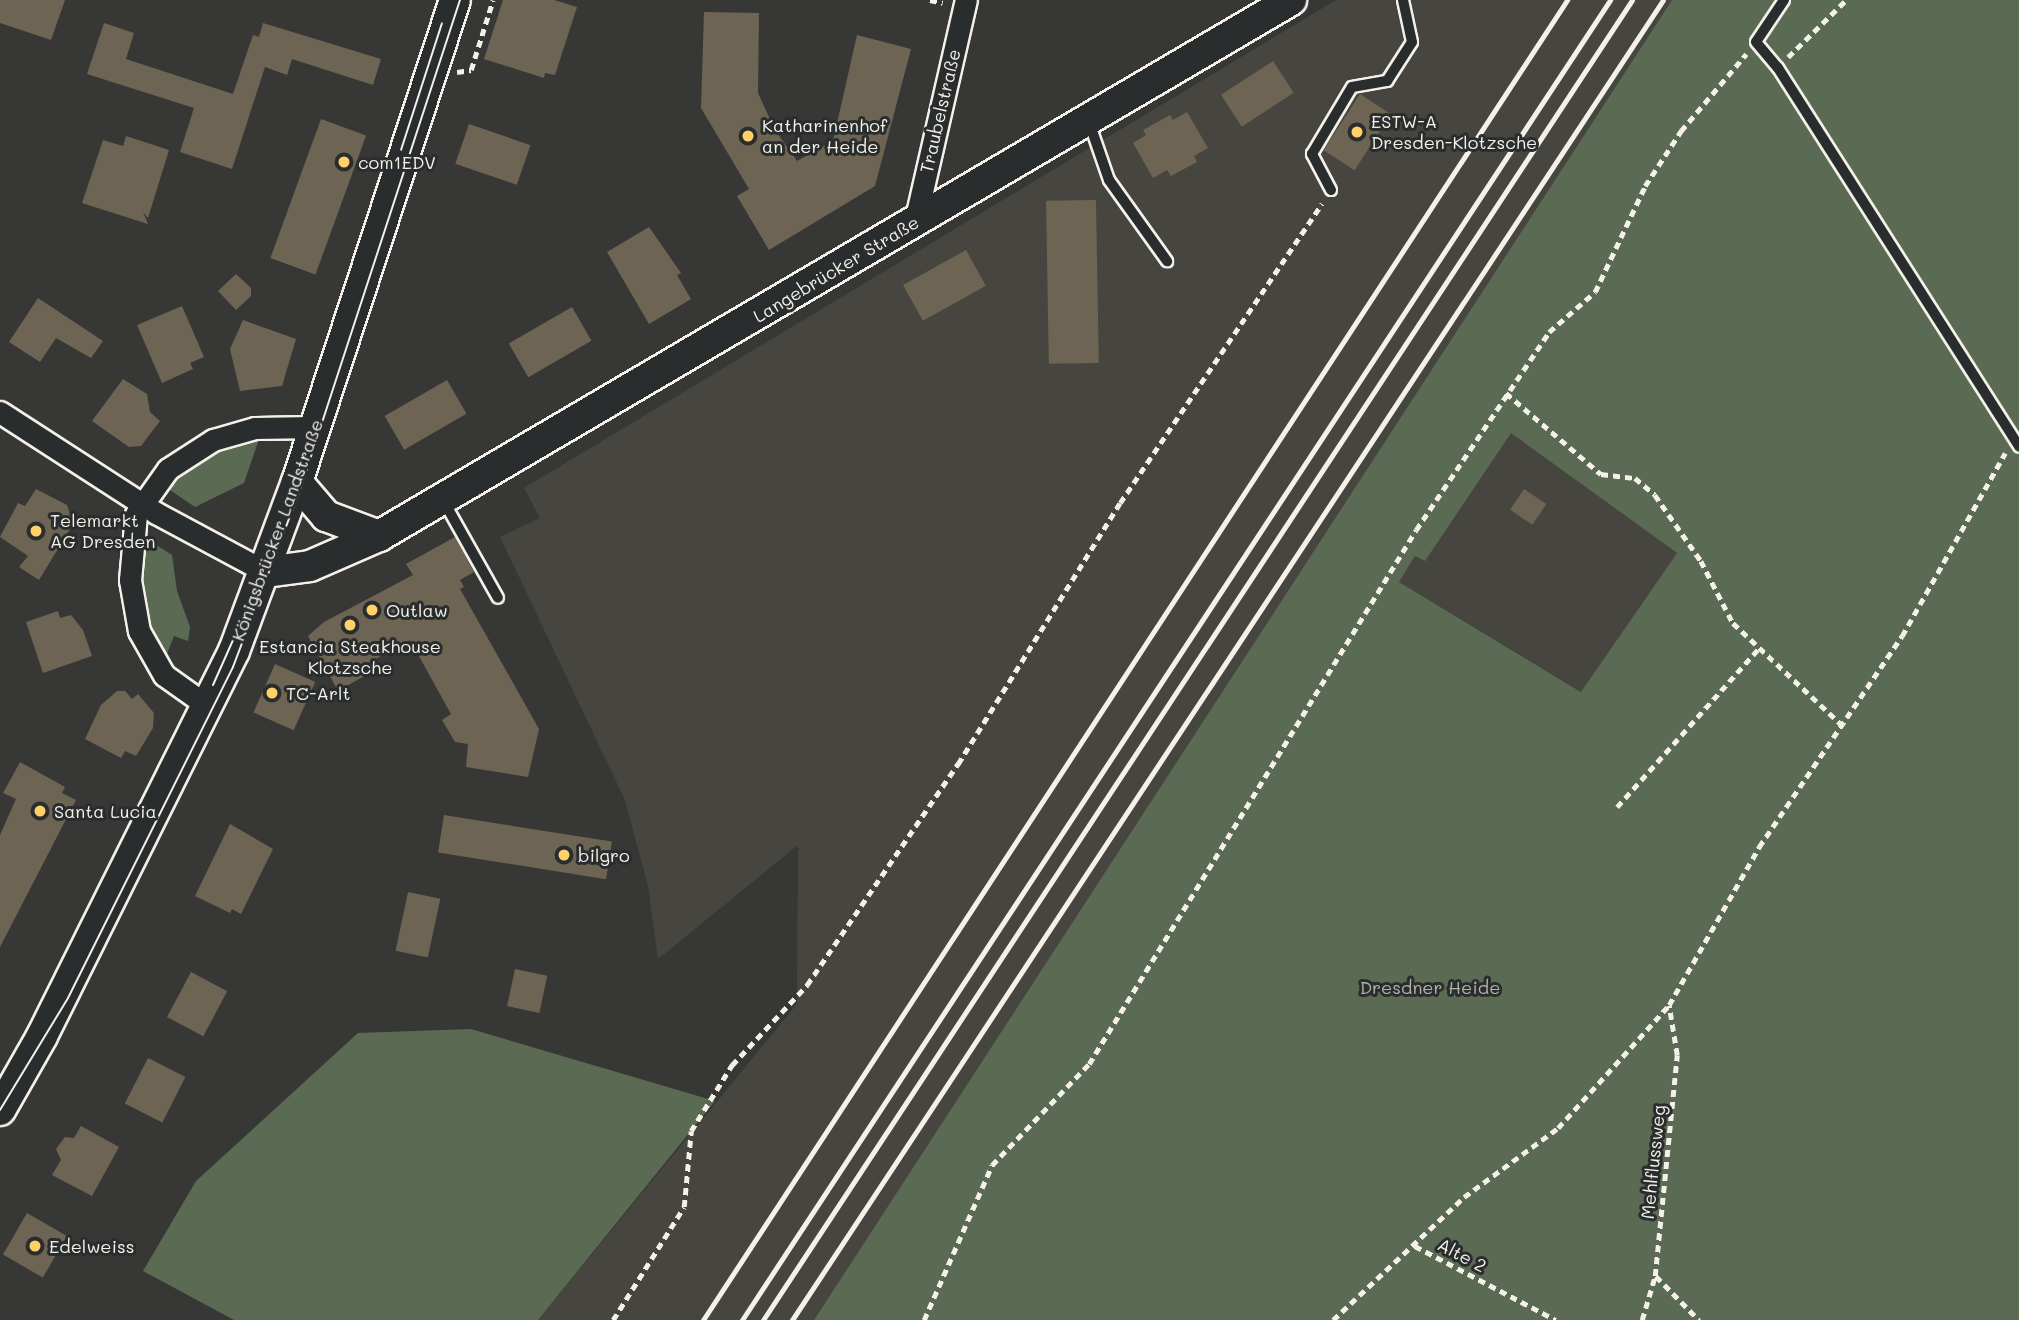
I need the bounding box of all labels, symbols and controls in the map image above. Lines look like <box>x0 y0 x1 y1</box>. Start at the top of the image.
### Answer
street label: Traubelstraße <box>915 47 965 175</box>
place label: ESTW-A Dresden-Klotzsche <box>1371 111 1537 154</box>
place label: Katharinenhof an der Heide <box>762 115 887 158</box>
marker: ESTW-A Dresden-Klotzsche <box>1349 124 1365 140</box>
marker: Katharinenhof an der Heide <box>740 128 756 144</box>
place label: com1EDV <box>358 151 436 173</box>
marker: com1EDV <box>336 154 352 170</box>
street label: Langebrücker Straße <box>749 211 923 327</box>
street label: Königsbrücker Landstraße <box>227 416 327 644</box>
place label: Telemarkt AG Dresden <box>50 510 155 552</box>
marker: Telemarkt AG Dresden <box>28 523 44 539</box>
place label: Outlaw <box>386 599 448 621</box>
marker: Outlaw <box>364 602 380 618</box>
marker: Estancia Steakhouse Klotzsche <box>342 617 358 633</box>
place label: Estancia Steakhouse Klotzsche <box>259 636 441 678</box>
place label: TC-Arlt <box>286 682 350 704</box>
marker: TC-Arlt <box>264 685 280 701</box>
place label: Santa Lucia <box>54 800 157 822</box>
marker: Santa Lucia <box>32 803 48 819</box>
place label: bilgro <box>578 844 630 866</box>
marker: bilgro <box>556 847 572 863</box>
park label: Dresdner Heide <box>1360 976 1500 998</box>
street label: Mehlflussweg <box>1636 1104 1670 1220</box>
street label: Alte 2 <box>1434 1233 1490 1277</box>
place label: Edelweiss <box>49 1235 134 1257</box>
marker: Edelweiss <box>27 1238 43 1254</box>

